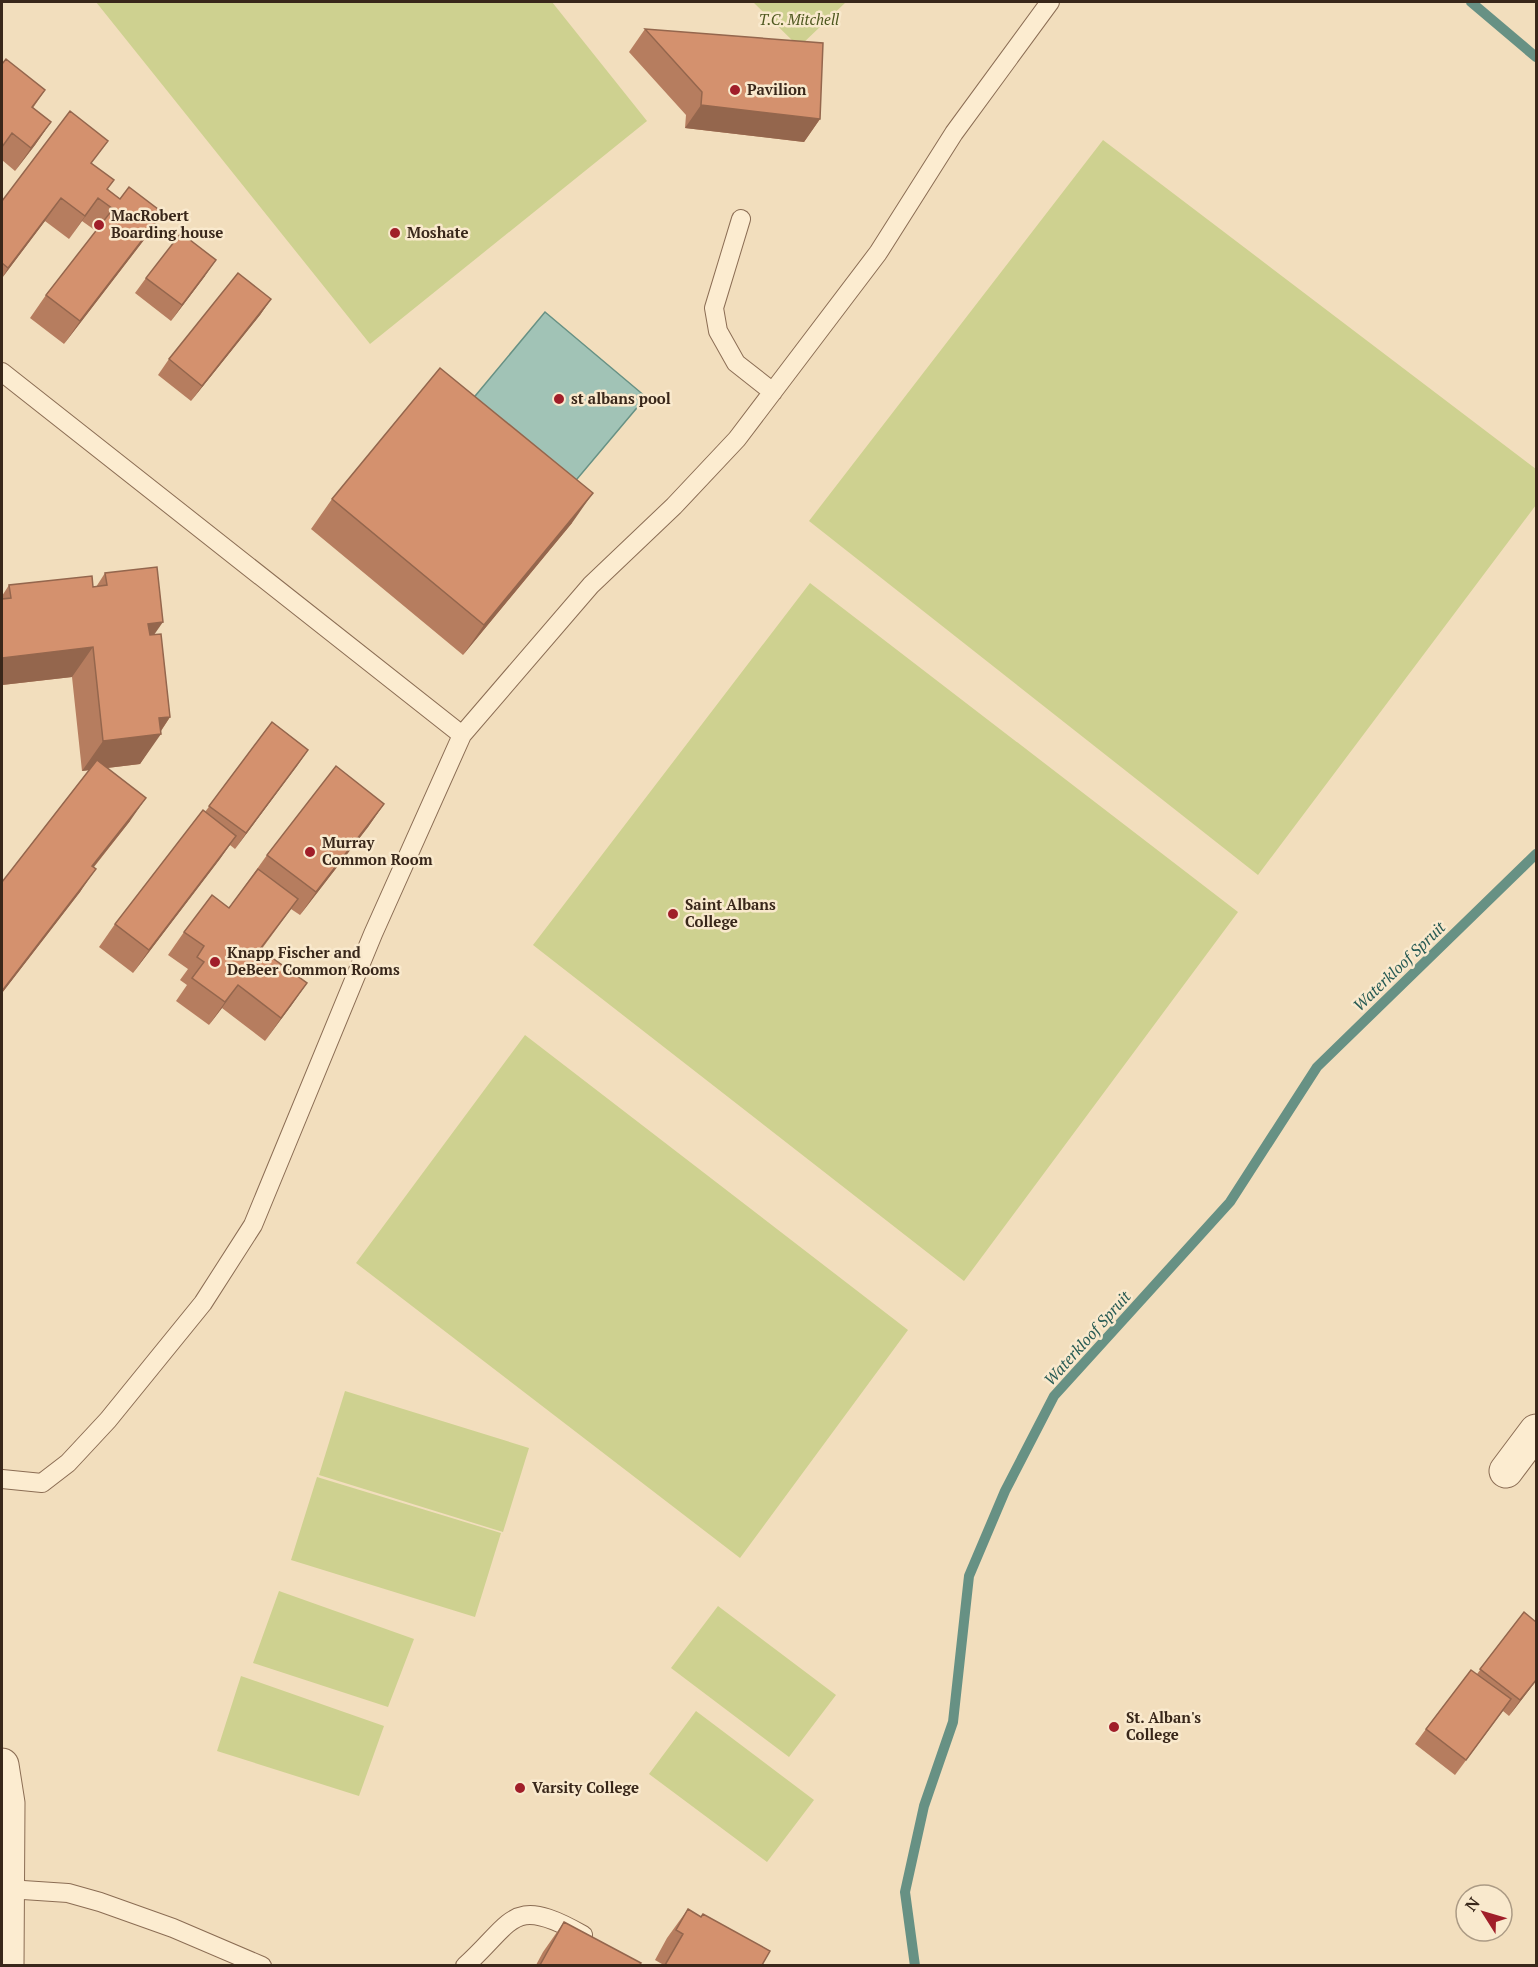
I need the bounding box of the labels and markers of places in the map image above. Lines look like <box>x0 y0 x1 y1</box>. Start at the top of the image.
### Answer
place label: Pavilion <box>747 79 807 99</box>
marker: Pavilion <box>728 83 742 97</box>
place label: MacRobert Boarding house <box>111 205 223 242</box>
marker: MacRobert Boarding house <box>92 218 106 232</box>
place label: Moshate <box>407 222 469 242</box>
marker: Moshate <box>388 226 402 240</box>
place label: st albans pool <box>571 388 671 408</box>
marker: st albans pool <box>552 392 566 406</box>
place label: Murray Common Room <box>322 832 433 869</box>
marker: Murray Common Room <box>303 845 317 859</box>
place label: Saint Albans College <box>685 894 776 931</box>
marker: Saint Albans College <box>666 907 680 921</box>
place label: Knapp Fischer and DeBeer Common Rooms <box>227 942 400 979</box>
marker: Knapp Fischer and DeBeer Common Rooms <box>208 955 222 969</box>
place label: St. Alban's College <box>1126 1707 1201 1744</box>
marker: St. Alban's College <box>1107 1720 1121 1734</box>
place label: Varsity College <box>532 1777 639 1797</box>
marker: Varsity College <box>513 1781 527 1795</box>

